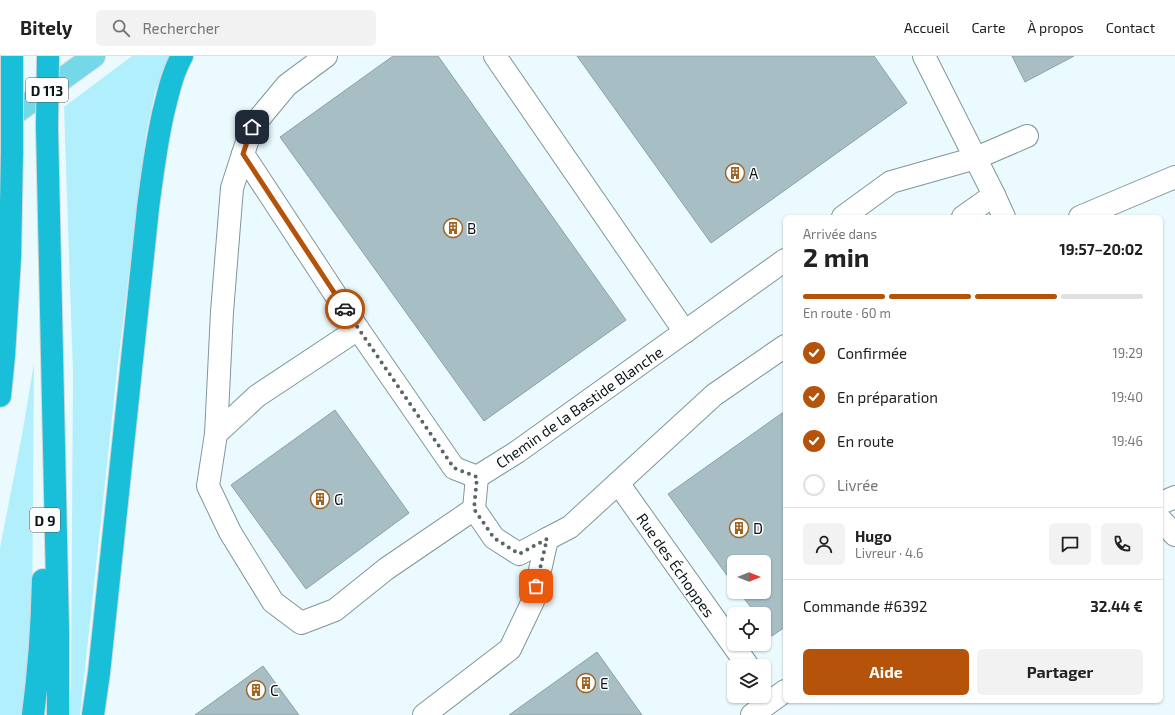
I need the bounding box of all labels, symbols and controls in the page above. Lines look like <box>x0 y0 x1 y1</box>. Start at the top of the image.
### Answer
search box <box>96 10 376 46</box>
text: Bitely <box>20 16 72 39</box>
icon: search <box>110 17 132 39</box>
text: Rechercher <box>142 19 220 37</box>
text: Accueil <box>904 19 949 36</box>
text: Carte <box>971 19 1006 36</box>
text: À propos <box>1028 19 1084 36</box>
text: Contact <box>1106 19 1155 36</box>
road number: D 113 <box>26 78 68 102</box>
pin <box>235 110 269 144</box>
icon: home <box>241 116 263 138</box>
building icon: A <box>724 162 746 184</box>
place label: A <box>749 164 759 182</box>
building icon: B <box>442 217 464 239</box>
place label: B <box>467 219 476 237</box>
text: Arrivée dans <box>803 226 877 242</box>
text: 19:57–20:02 <box>1059 240 1143 258</box>
text: 2 min <box>803 241 869 272</box>
courier <box>325 289 365 329</box>
icon: car <box>334 298 356 320</box>
text: En route · 60 m <box>803 305 891 321</box>
street label: Chemin de la Bastide Blanche <box>492 342 666 472</box>
icon: check <box>803 342 825 364</box>
text: Confirmée <box>837 344 907 362</box>
text: 19:29 <box>1113 345 1143 361</box>
icon: check <box>803 386 825 408</box>
text: En préparation <box>837 388 938 406</box>
text: 19:40 <box>1111 389 1143 405</box>
icon: check <box>803 430 825 452</box>
text: En route <box>837 432 894 450</box>
text: 19:46 <box>1112 433 1143 449</box>
text: Livrée <box>837 476 878 494</box>
building icon: G <box>309 488 331 510</box>
place label: G <box>334 490 343 508</box>
road number: D 9 <box>30 508 60 532</box>
street label: Rue des Échoppes <box>633 510 719 620</box>
building icon: D <box>728 517 750 539</box>
place label: D <box>753 519 763 537</box>
button: person <box>803 523 845 565</box>
button: chat <box>1049 523 1091 565</box>
button: phone <box>1101 523 1143 565</box>
text: Hugo <box>855 527 892 545</box>
text: Livreur · 4.6 <box>855 545 923 561</box>
north arrow <box>727 555 771 599</box>
map controls <box>727 555 771 703</box>
pin <box>519 569 553 603</box>
icon: bag <box>525 575 547 597</box>
text: Commande #6392 <box>803 597 928 615</box>
text: 32.44 € <box>1090 597 1143 615</box>
button: locate <box>727 607 771 651</box>
button: Aide <box>803 649 969 695</box>
button: Partager <box>977 649 1143 695</box>
button: layers <box>727 659 771 703</box>
building icon: E <box>575 672 597 694</box>
place label: E <box>600 674 608 692</box>
building icon: C <box>245 679 267 701</box>
place label: C <box>270 681 279 699</box>

